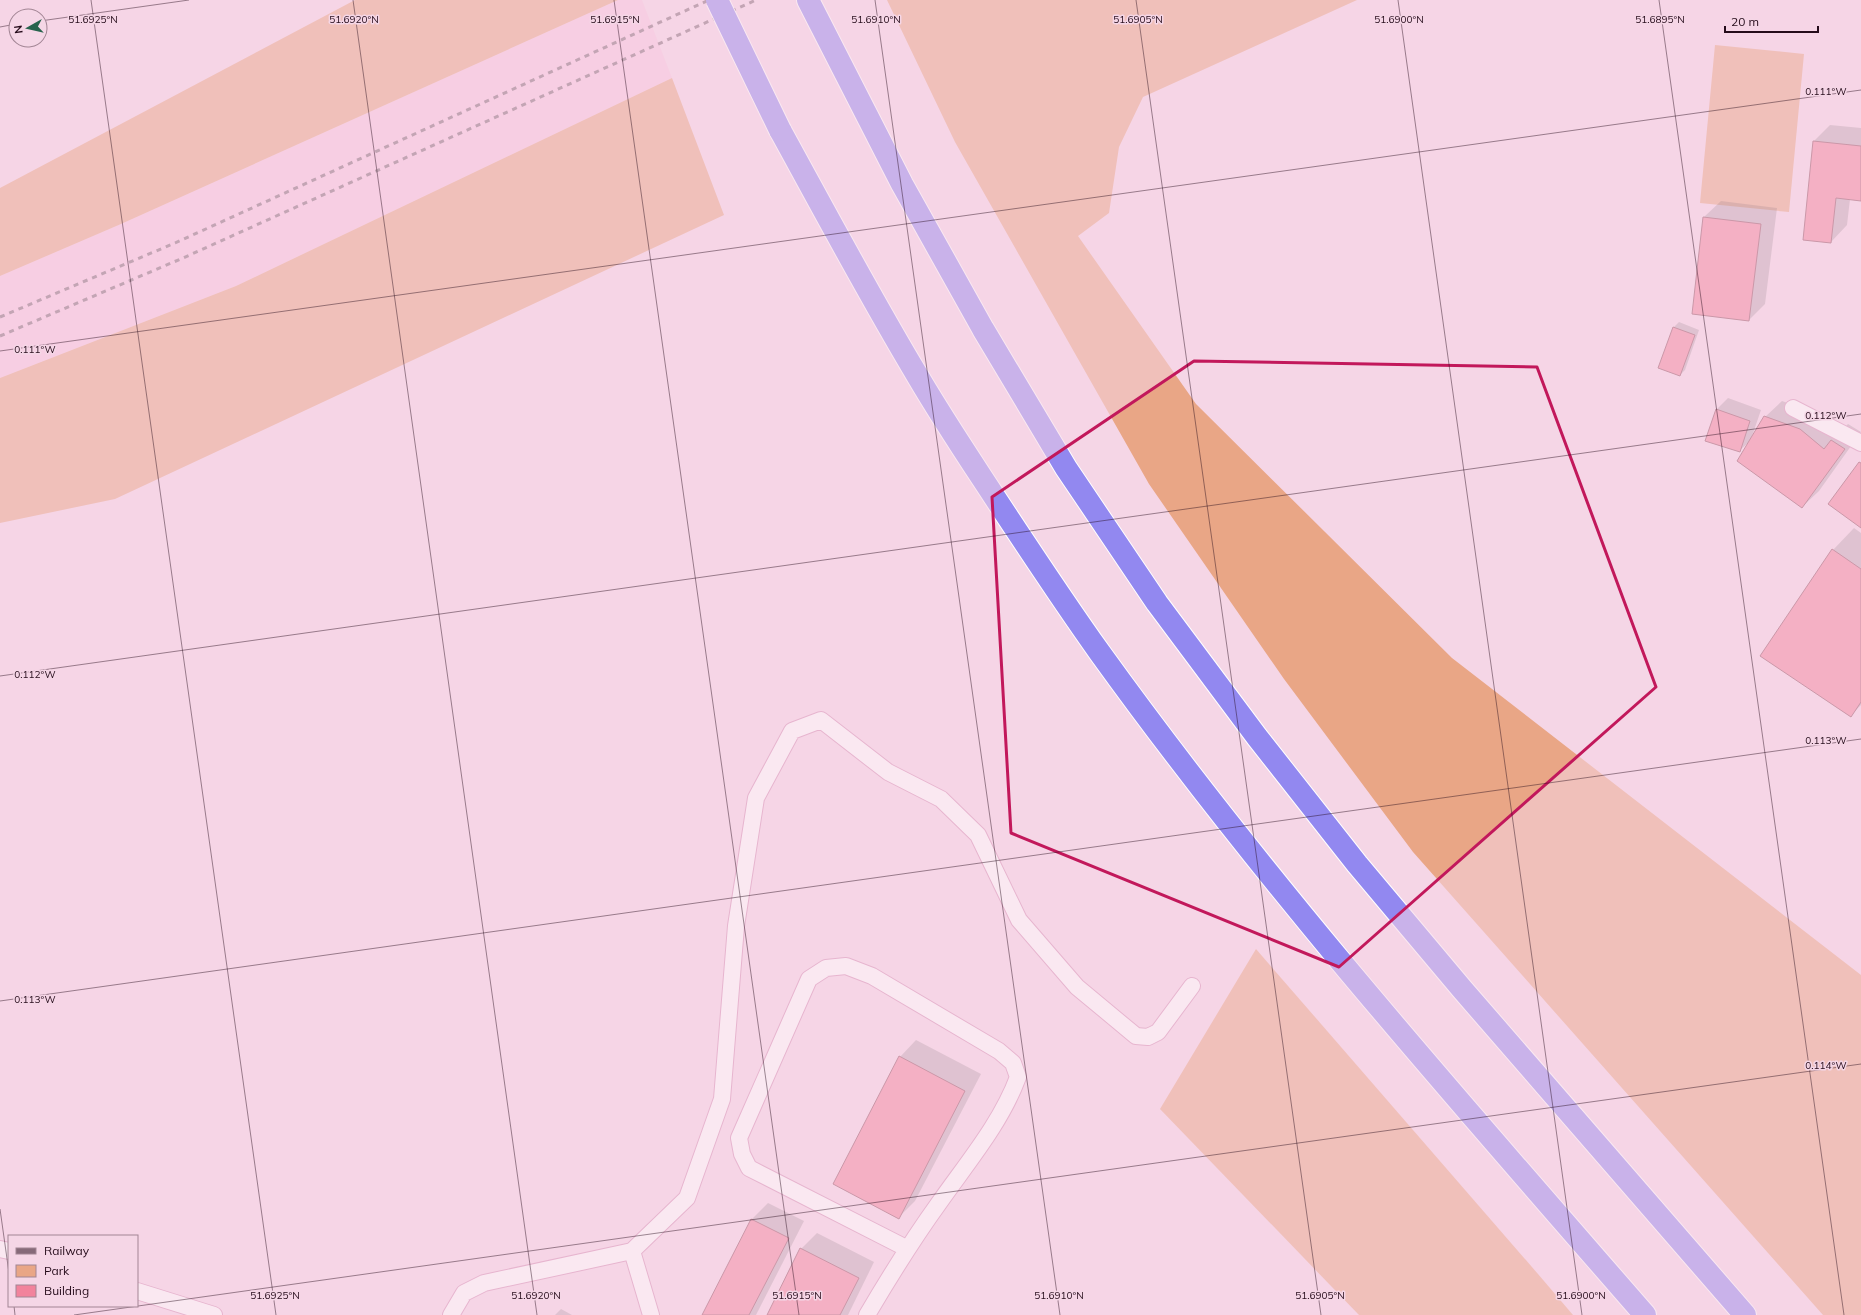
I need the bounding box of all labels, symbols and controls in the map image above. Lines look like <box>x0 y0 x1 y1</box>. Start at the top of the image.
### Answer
north arrow <box>8 8 48 48</box>
scale bar <box>1725 8 1818 34</box>
text: 51.6925°N <box>68 13 118 26</box>
text: 51.6920°N <box>329 13 379 26</box>
text: 51.6915°N <box>590 13 640 26</box>
text: 51.6910°N <box>851 13 901 26</box>
text: 51.6905°N <box>1113 13 1163 26</box>
text: 51.6900°N <box>1374 13 1424 26</box>
text: 51.6895°N <box>1635 13 1685 26</box>
text: 20 m <box>1731 14 1759 29</box>
text: N <box>11 24 26 34</box>
text: 0.111°W <box>1805 85 1847 98</box>
text: 0.111°W <box>14 343 56 356</box>
text: 0.112°W <box>1805 409 1847 422</box>
text: 0.112°W <box>14 668 56 681</box>
text: 0.113°W <box>1805 734 1847 747</box>
text: 0.113°W <box>14 993 56 1006</box>
text: 0.114°W <box>1805 1059 1847 1072</box>
legend <box>8 1235 138 1307</box>
text: Railway <box>44 1243 90 1258</box>
text: Park <box>44 1263 70 1278</box>
text: Building <box>44 1283 89 1298</box>
text: 51.6925°N <box>250 1289 300 1302</box>
text: 51.6920°N <box>511 1289 561 1302</box>
text: 51.6915°N <box>772 1289 822 1302</box>
text: 51.6910°N <box>1034 1289 1084 1302</box>
text: 51.6905°N <box>1295 1289 1345 1302</box>
text: 51.6900°N <box>1556 1289 1606 1302</box>

